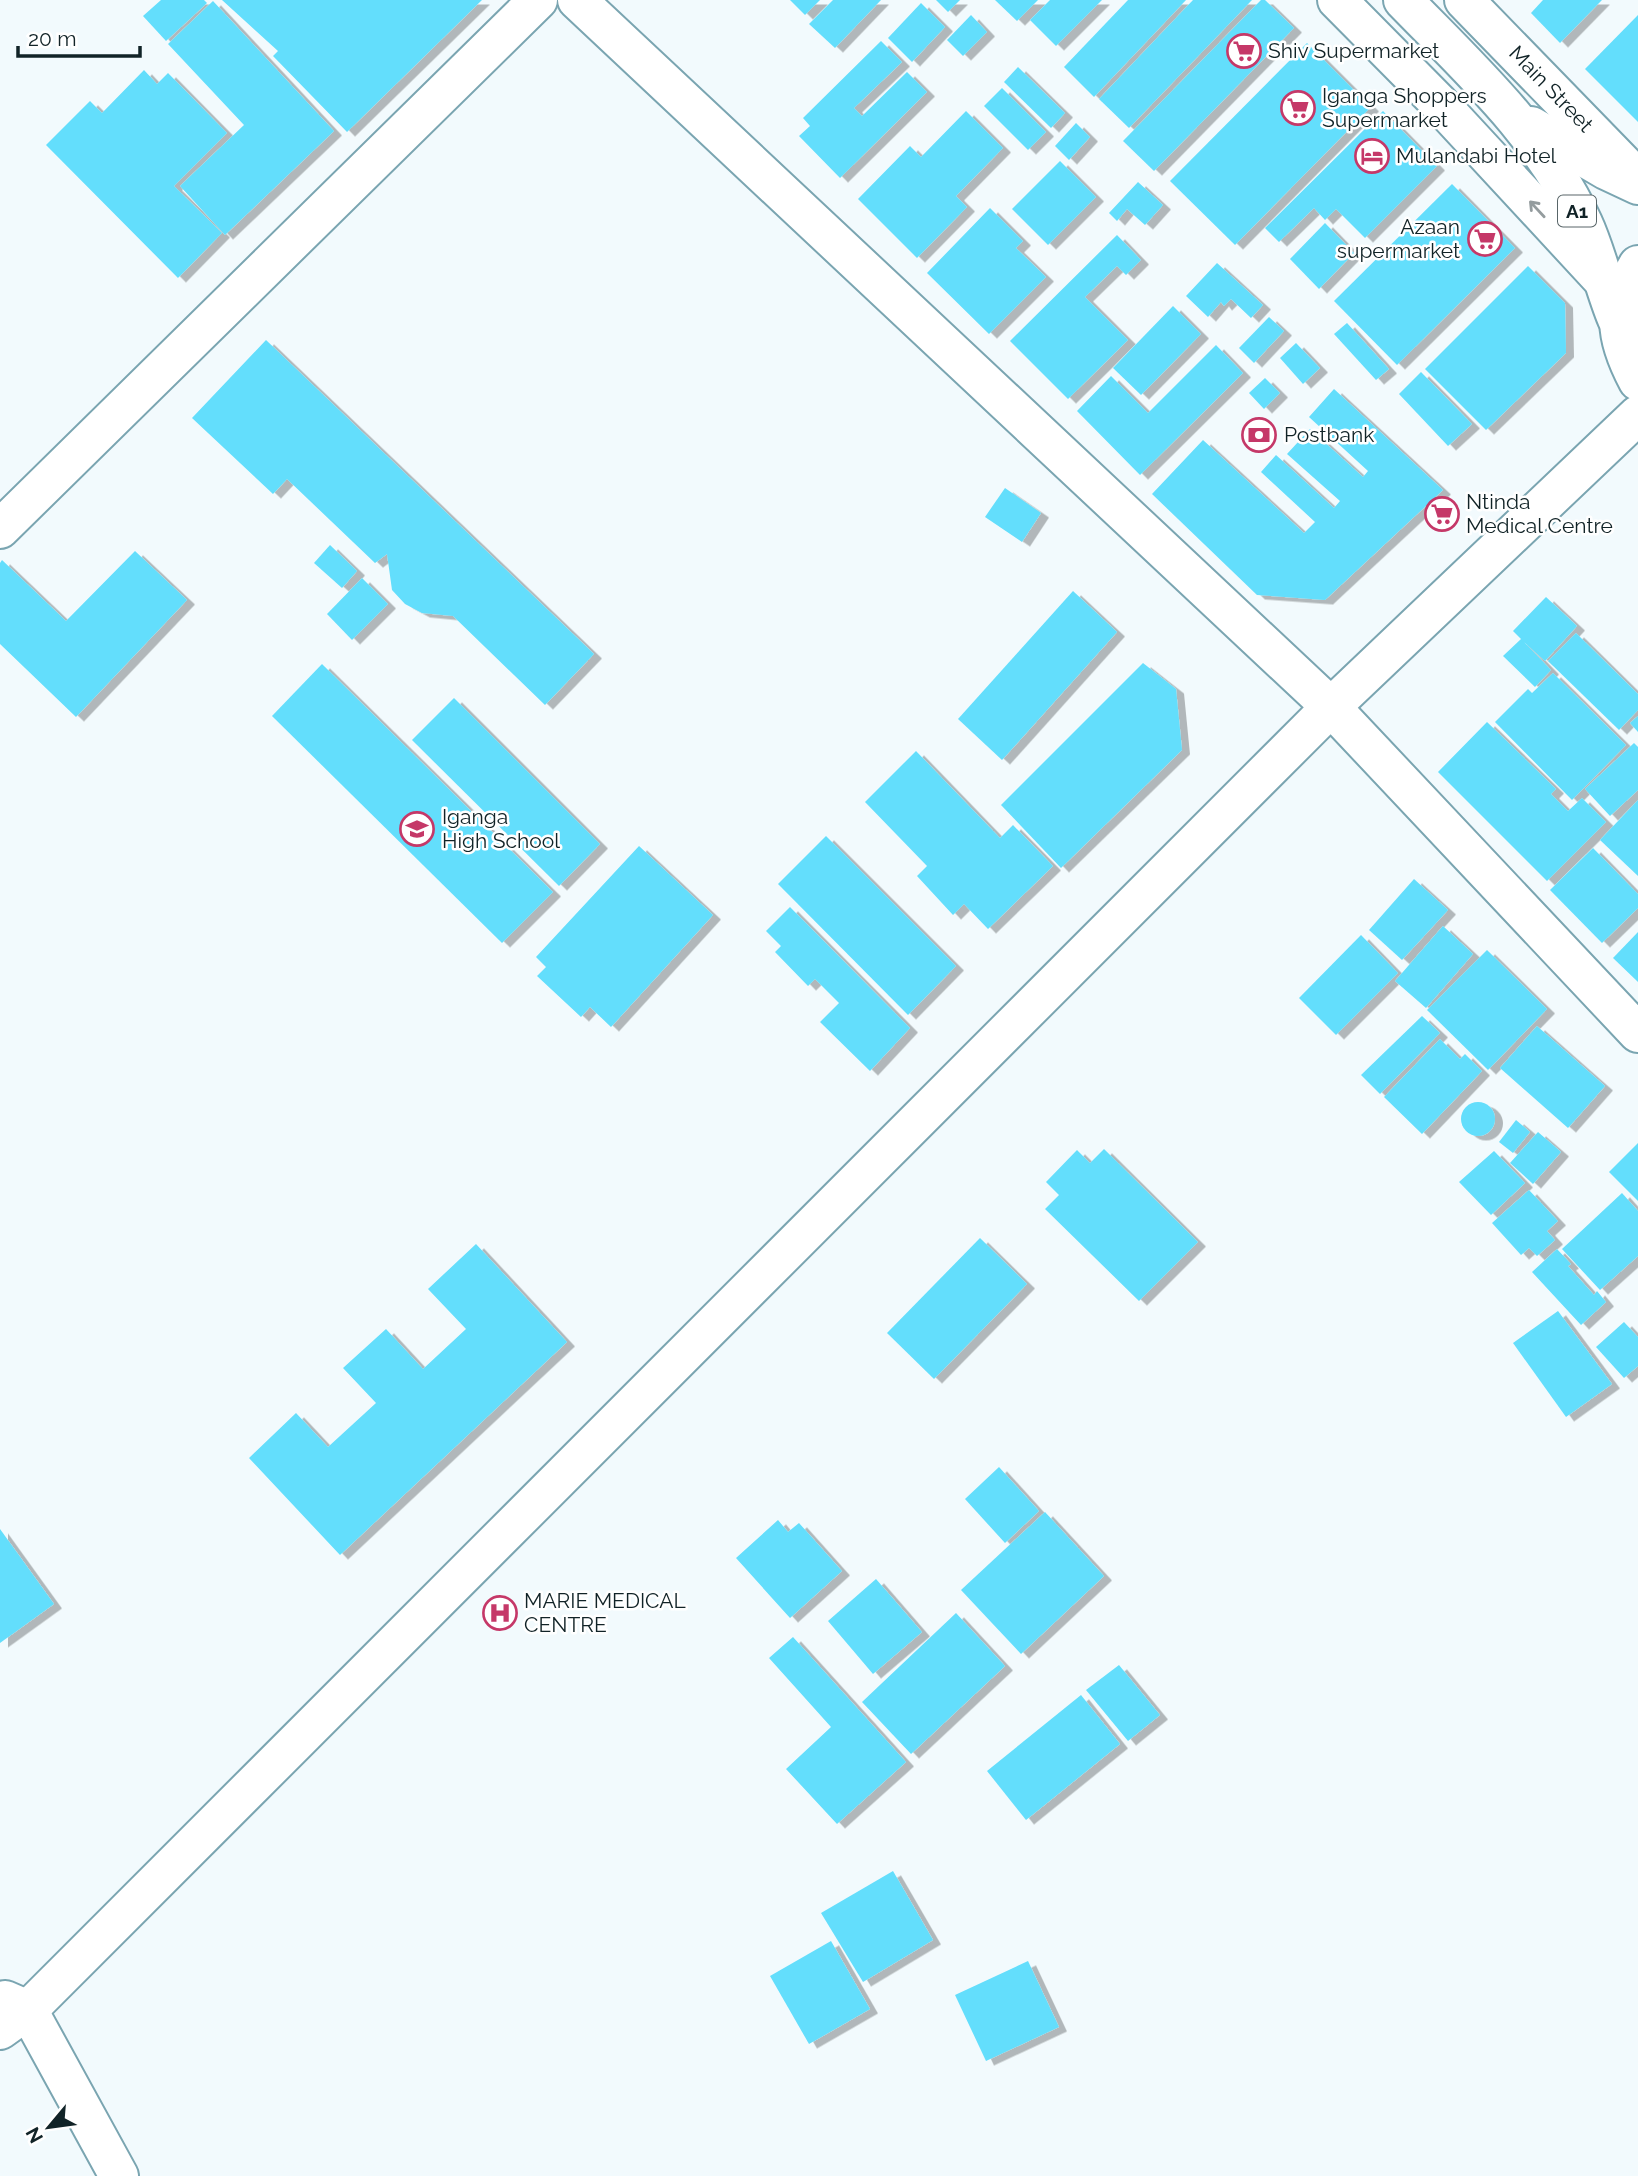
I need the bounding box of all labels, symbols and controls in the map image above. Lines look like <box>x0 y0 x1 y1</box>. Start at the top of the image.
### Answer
scale bar <box>18 14 140 58</box>
text: 20 m <box>28 26 76 51</box>
supermarket icon: Shiv Supermarket <box>1225 32 1263 70</box>
place label: Shiv Supermarket <box>1268 38 1439 63</box>
street label: Main Street <box>1504 40 1599 137</box>
place label: Iganga Shoppers Supermarket <box>1322 83 1487 132</box>
supermarket icon: Iganga Shoppers Supermarket <box>1279 89 1317 127</box>
hotel icon: Mulandabi Hotel <box>1353 137 1391 175</box>
place label: Mulandabi Hotel <box>1396 143 1557 168</box>
road number: A1 <box>1558 196 1596 226</box>
one-way arrow <box>1529 201 1546 218</box>
place label: Azaan supermarket <box>1337 214 1460 263</box>
supermarket icon: Azaan supermarket <box>1466 220 1504 258</box>
bank icon: Postbank <box>1240 416 1278 454</box>
place label: Postbank <box>1284 422 1374 447</box>
place label: Ntinda Medical Centre <box>1466 489 1613 538</box>
supermarket icon: Ntinda Medical Centre <box>1423 495 1461 533</box>
place label: Iganga High School <box>442 804 560 853</box>
school or university icon: Iganga High School <box>398 810 436 848</box>
place label: MARIE MEDICAL CENTRE <box>524 1588 686 1637</box>
hospital icon: MARIE MEDICAL CENTRE <box>481 1594 519 1632</box>
north arrow <box>14 2092 84 2162</box>
text: N <box>21 2124 47 2147</box>

